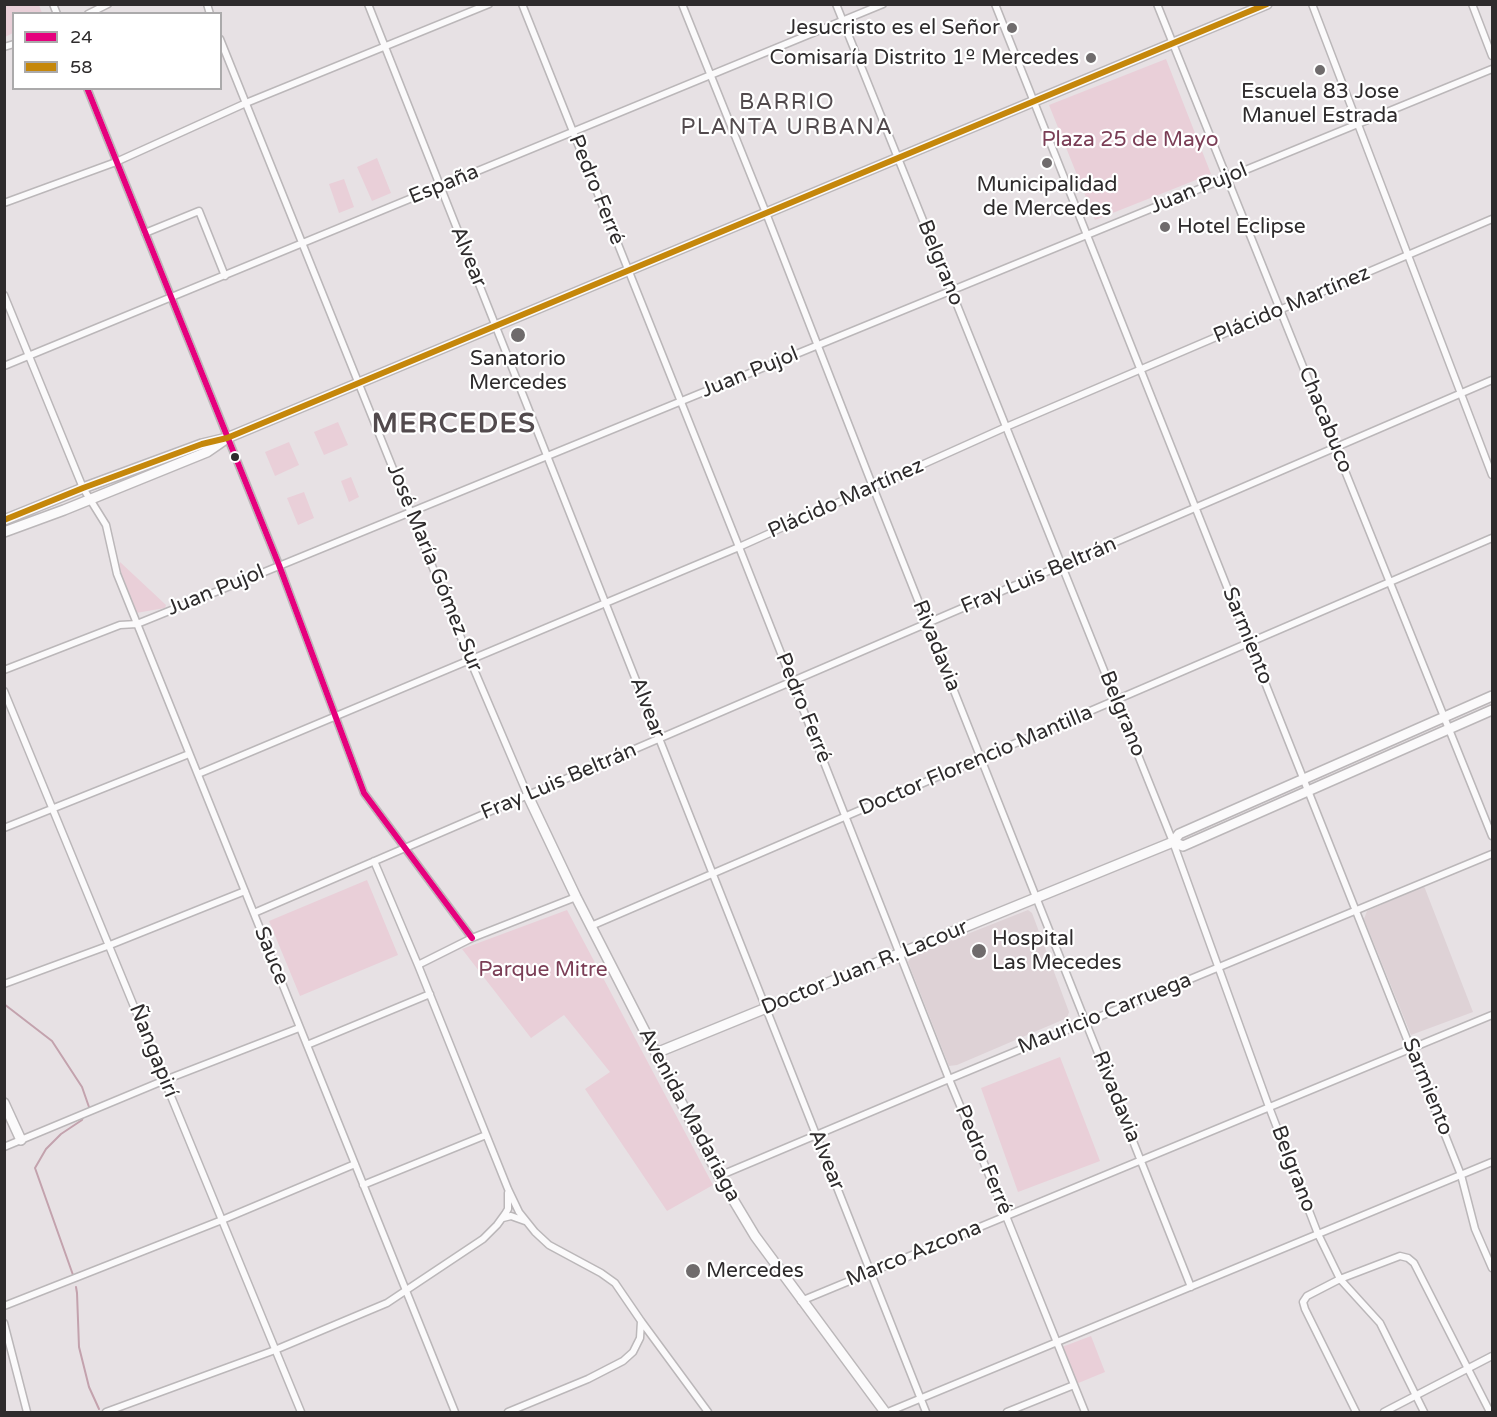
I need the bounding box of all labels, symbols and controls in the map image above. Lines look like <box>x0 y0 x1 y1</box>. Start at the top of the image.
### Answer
legend <box>12 12 222 90</box>
place label: Jesucristo es el Señor <box>786 15 1000 41</box>
marker: Jesucristo es el Señor <box>1005 21 1019 35</box>
text: 24 <box>70 26 93 48</box>
place label: Comisaría Distrito 1º Mercedes <box>770 45 1079 71</box>
marker: Comisaría Distrito 1º Mercedes <box>1084 51 1098 65</box>
text: 58 <box>70 56 93 78</box>
marker: Escuela 83 Jose Manuel Estrada <box>1313 63 1327 77</box>
place label: Escuela 83 Jose Manuel Estrada <box>1241 79 1399 129</box>
district label: BARRIO PLANTA URBANA <box>681 90 893 142</box>
park label: Plaza 25 de Mayo <box>1042 127 1218 153</box>
street label: Pedro Ferré <box>563 131 629 249</box>
marker: Municipalidad de Mercedes <box>1040 156 1054 170</box>
street label: Juan Pujol <box>1147 158 1251 220</box>
street label: España <box>405 160 483 210</box>
place label: Municipalidad de Mercedes <box>976 172 1118 222</box>
place label: Hotel Eclipse <box>1177 214 1306 240</box>
street label: Belgrano <box>911 216 969 310</box>
marker: Hotel Eclipse <box>1158 220 1172 234</box>
street label: Alvear <box>444 223 492 291</box>
street label: Plácido Martínez <box>1210 261 1374 349</box>
marker: Sanatorio Mercedes <box>509 326 527 344</box>
street label: Juan Pujol <box>698 342 802 404</box>
place label: Sanatorio Mercedes <box>469 346 567 396</box>
street label: Chacabuco <box>1292 363 1358 477</box>
district label: MERCEDES <box>372 409 536 441</box>
unlabelled marker <box>229 451 241 463</box>
street label: Plácido Martínez <box>764 453 928 545</box>
street label: José María Gómez Sur <box>381 460 487 676</box>
street label: Fray Luis Beltrán <box>957 532 1121 620</box>
street label: Juan Pujol <box>164 560 268 622</box>
street label: Sarmiento <box>1216 584 1278 688</box>
street label: Rivadavia <box>906 597 966 695</box>
street label: Pedro Ferré <box>770 649 836 767</box>
street label: Belgrano <box>1093 667 1151 761</box>
street label: Alvear <box>624 674 670 742</box>
street label: Doctor Florencio Mantilla <box>855 700 1097 822</box>
street label: Fray Luis Beltrán <box>477 738 641 826</box>
street label: Doctor Juan R. Lacour <box>758 915 972 1021</box>
street label: Sauce <box>248 923 294 989</box>
place label: Hospital Las Mecedes <box>992 926 1122 976</box>
marker: Hospital Las Mecedes <box>970 942 988 960</box>
park label: Parque Mitre <box>478 957 608 983</box>
street label: Mauricio Carruega <box>1015 968 1195 1060</box>
street label: Ñangapirí <box>123 1001 183 1101</box>
street label: Avenida Madariaga <box>632 1024 746 1206</box>
street label: Sarmiento <box>1396 1035 1458 1139</box>
street label: Rivadavia <box>1086 1048 1146 1146</box>
street label: Pedro Ferré <box>949 1102 1017 1218</box>
street label: Belgrano <box>1265 1122 1321 1216</box>
street label: Alvear <box>802 1126 850 1194</box>
street label: Marco Azcona <box>843 1215 985 1293</box>
place label: Mercedes <box>706 1258 804 1284</box>
marker: Mercedes <box>684 1262 702 1280</box>

